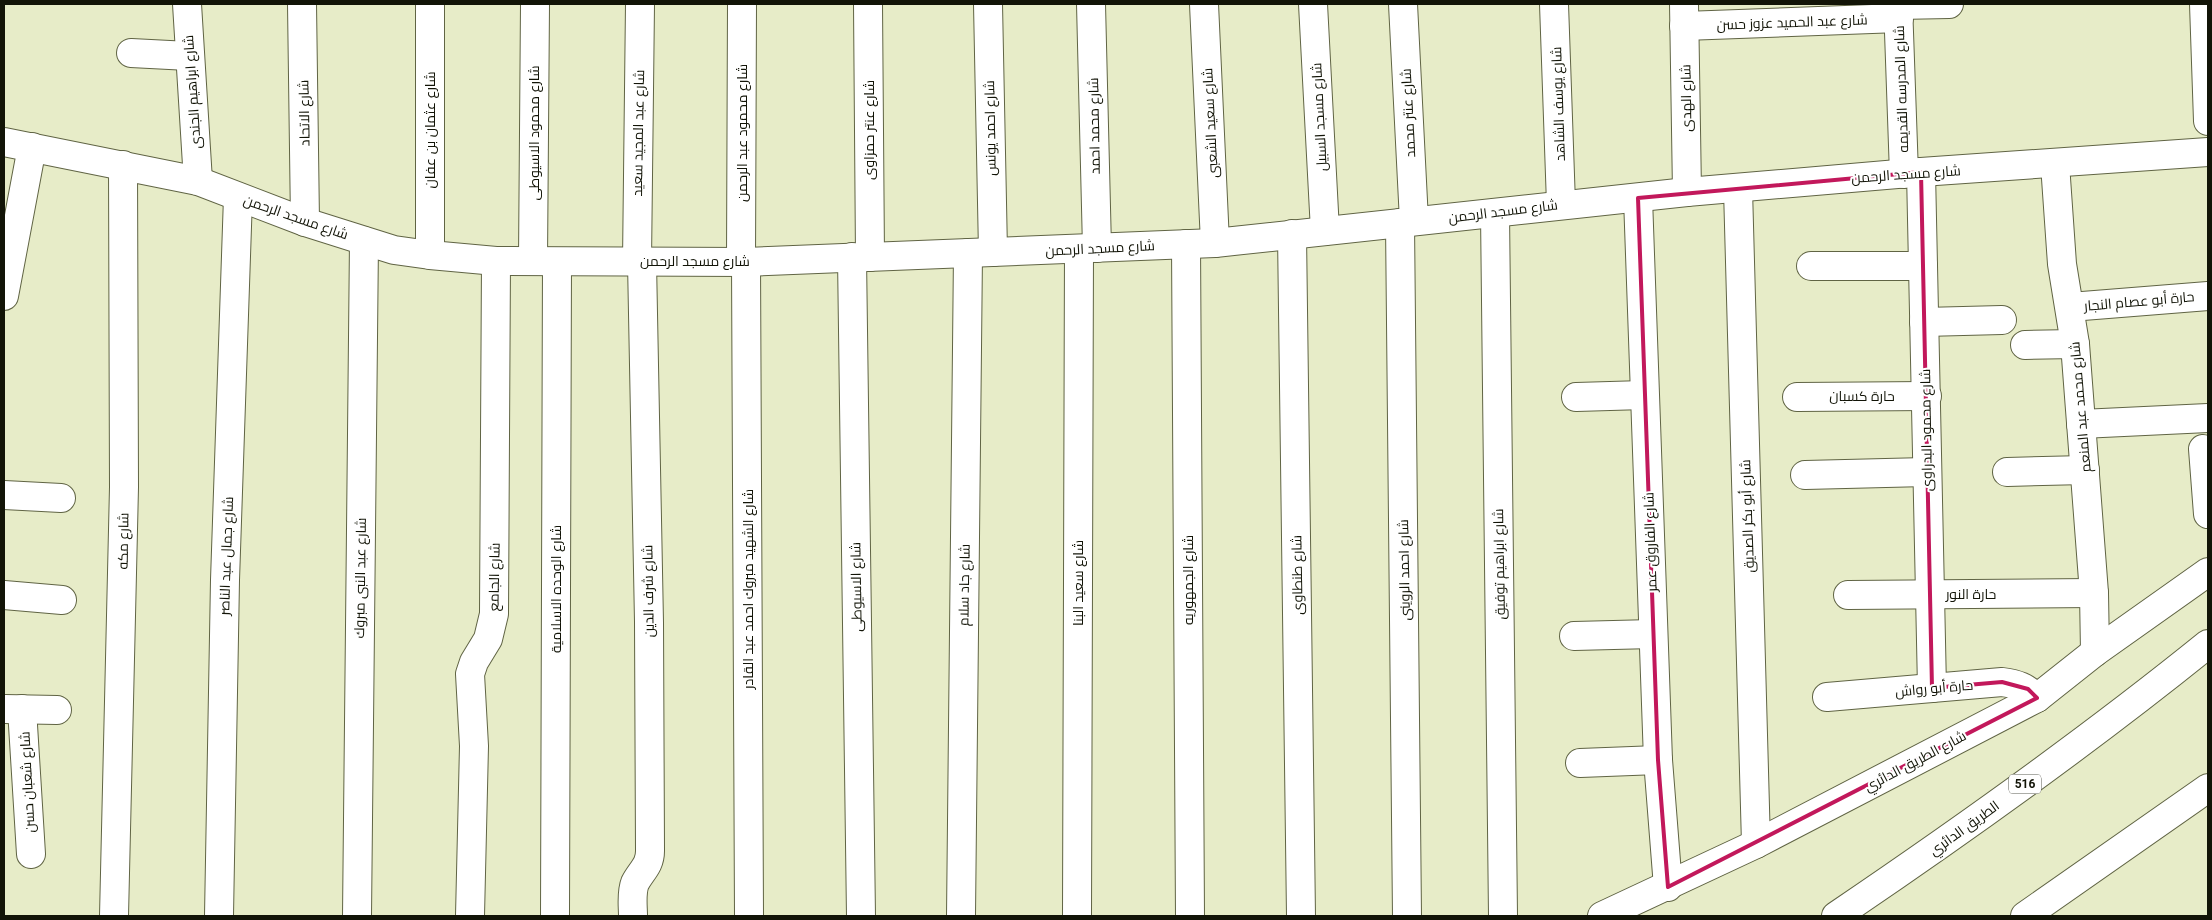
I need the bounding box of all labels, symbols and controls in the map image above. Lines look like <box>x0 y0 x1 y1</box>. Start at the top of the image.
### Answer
street label: شارع عبد الحميد عزوز حسن <box>1716 11 1868 34</box>
street label: شارع المدرسه القديمه <box>1891 25 1912 153</box>
street label: شارع ابراهيم الجندى <box>180 34 206 150</box>
street label: شارع يوسف الشاهد <box>1548 46 1569 162</box>
street label: شارع مسجد السبيل <box>1308 62 1331 172</box>
street label: شارع محمود عبد الرحمن <box>734 64 751 202</box>
street label: شارع الهدى <box>1677 64 1696 132</box>
street label: شارع محمود الاسيوطى <box>526 65 543 201</box>
street label: شارع سعيد الشعبى <box>1199 67 1222 178</box>
street label: شارع عنتر محمد <box>1398 68 1419 158</box>
street label: شارع عبد المجيد سعيد <box>629 70 648 196</box>
street label: شارع عثمان بن عفان <box>422 71 439 189</box>
street label: شارع محمد احمد <box>1085 77 1104 175</box>
street label: شارع الاتحاد <box>295 80 314 146</box>
street label: شارع عنتر حمزاوى <box>861 80 878 180</box>
street label: شارع احمد يونس <box>981 80 1000 176</box>
street label: شارع مسجد الرحمن <box>1851 162 1961 187</box>
street label: شارع مسجد الرحمن <box>241 192 351 243</box>
street label: شارع مسجد الرحمن <box>1448 196 1559 227</box>
street label: شارع مسجد الرحمن <box>1045 237 1155 260</box>
street label: شارع مسجد الرحمن <box>640 253 750 270</box>
street label: حارة أبو عصام النجار <box>2082 287 2195 316</box>
street label: شارع محمد عبد المنعم <box>2066 341 2096 473</box>
street label: شارع محمود البدراوى <box>1917 369 1936 491</box>
street label: حارة كسبان <box>1829 388 1895 404</box>
street label: شارع أبو بكر الصديق <box>1736 459 1758 573</box>
street label: شارع الشهيد مبروك احمد عبد القادر <box>740 489 757 690</box>
street label: شارع الفاروق عمر <box>1640 492 1661 593</box>
street label: شارع جمال عبد الناصر <box>216 496 237 617</box>
street label: شارع ابراهيم توفيق <box>1490 508 1510 620</box>
street label: شارع مكه <box>115 512 132 570</box>
street label: شارع عبد النبى مبروك <box>351 518 370 638</box>
street label: شارع احمد الروينى <box>1395 519 1414 621</box>
street label: شارع الوحده الاسلامية <box>548 525 565 653</box>
street label: شارع الجمهوريه <box>1180 535 1197 625</box>
street label: شارع طنطاوى <box>1288 535 1307 615</box>
street label: شارع سعيد البنا <box>1070 540 1087 626</box>
street label: شارع الاسيوطى <box>847 542 866 632</box>
street label: شارع الجامع <box>485 543 504 611</box>
street label: شارع شرف الدين <box>639 544 658 637</box>
street label: شارع جاد سلام <box>955 544 975 626</box>
street label: حارة النور <box>1945 586 1996 602</box>
street label: حارة أبو رواش <box>1894 676 1974 699</box>
street label: شارع الطريق الدائري <box>1861 727 1971 798</box>
street label: شارع شعبان حسن <box>16 731 39 833</box>
road number: 516 <box>2009 774 2041 794</box>
street label: الطريق الدائري <box>1926 797 2004 862</box>

